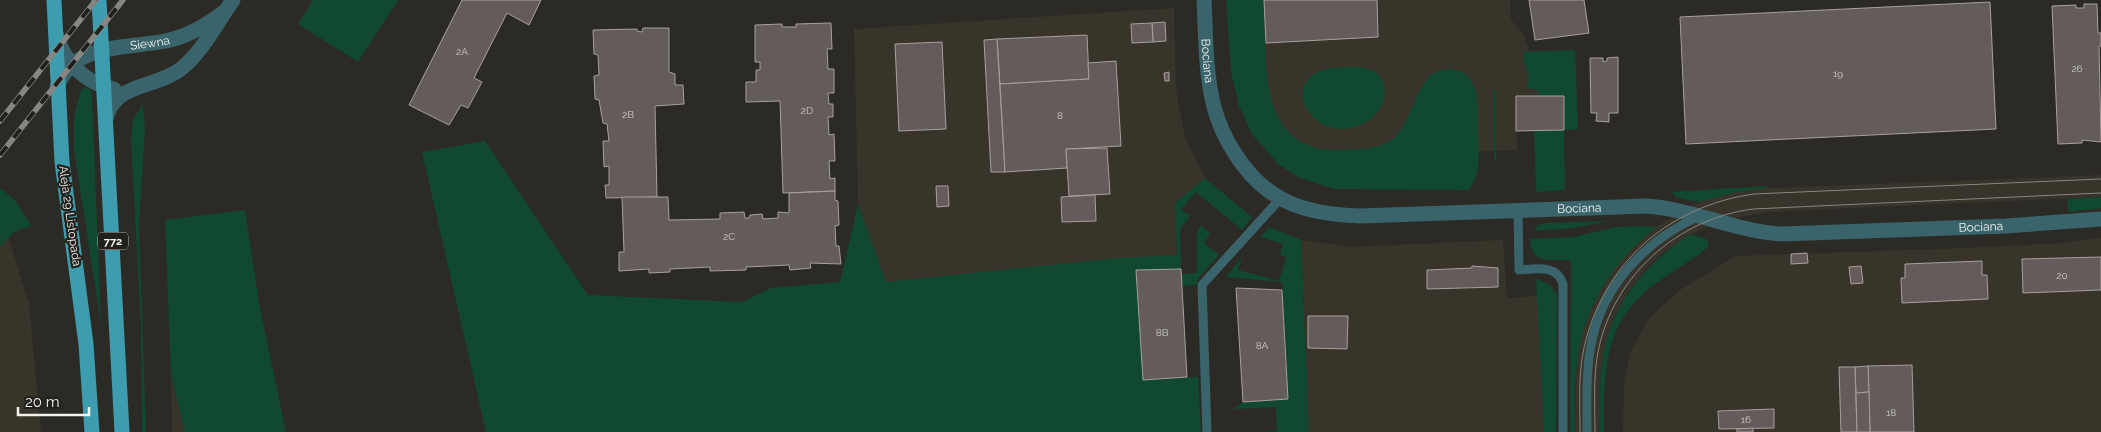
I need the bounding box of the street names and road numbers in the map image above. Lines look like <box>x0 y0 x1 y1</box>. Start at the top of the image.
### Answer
street label: Siewna <box>129 33 171 53</box>
street label: Bociana <box>1199 38 1216 84</box>
street label: Aleja 29 Listopada <box>56 165 84 267</box>
street label: Bociana <box>1557 201 1602 216</box>
street label: Bociana <box>1958 219 2003 235</box>
road number: 772 <box>98 232 128 250</box>

